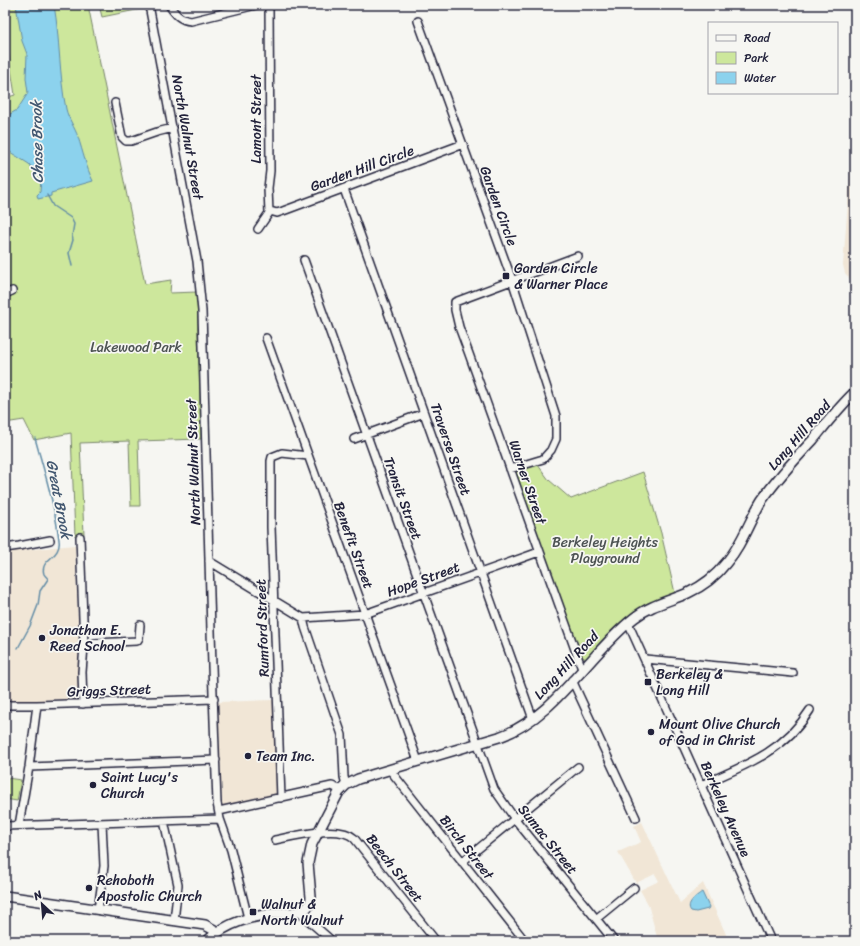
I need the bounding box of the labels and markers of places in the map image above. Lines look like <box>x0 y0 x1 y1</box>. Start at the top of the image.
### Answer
place label: Garden Circle & Warner Place <box>514 256 608 297</box>
marker: Garden Circle & Warner Place <box>501 271 511 281</box>
place label: Jonathan E. Reed School <box>49 618 126 659</box>
marker: Jonathan E. Reed School <box>37 633 47 643</box>
place label: Berkeley & Long Hill <box>656 662 723 703</box>
marker: Berkeley & Long Hill <box>643 677 653 687</box>
place label: Mount Olive Church of God in Christ <box>659 712 780 753</box>
marker: Mount Olive Church of God in Christ <box>646 727 656 737</box>
place label: Team Inc. <box>256 744 315 769</box>
marker: Team Inc. <box>243 751 253 761</box>
place label: Saint Lucy's Church <box>101 765 178 806</box>
marker: Saint Lucy's Church <box>88 780 98 790</box>
place label: Rehoboth Apostolic Church <box>96 868 202 909</box>
marker: Rehoboth Apostolic Church <box>84 883 94 893</box>
place label: Walnut & North Walnut <box>261 892 345 933</box>
marker: Walnut & North Walnut <box>248 907 258 917</box>

